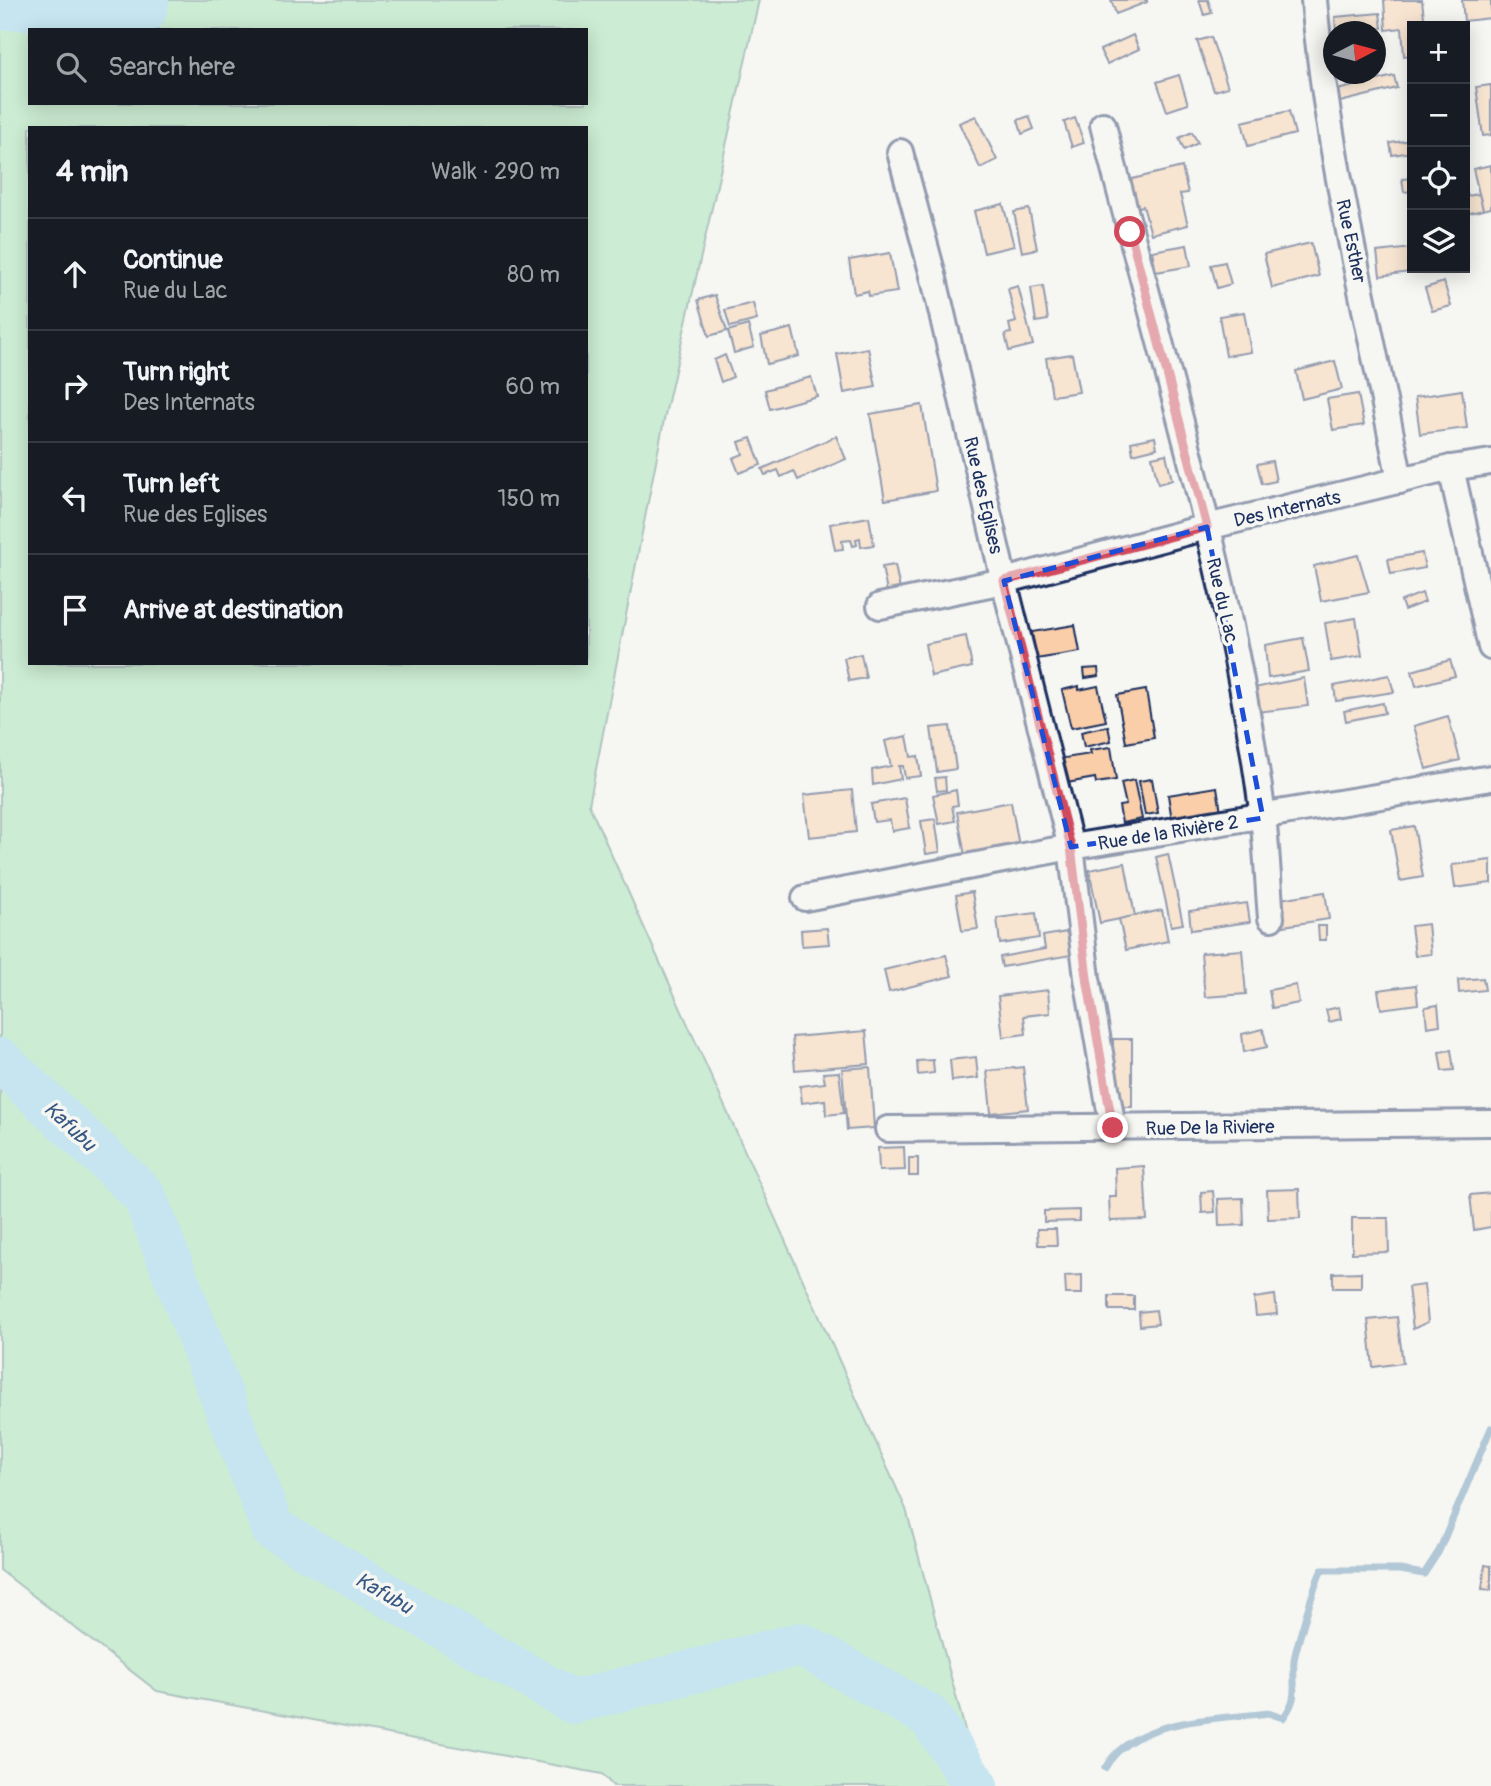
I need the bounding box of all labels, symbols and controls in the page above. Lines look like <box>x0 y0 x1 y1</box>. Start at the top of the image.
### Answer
north arrow <box>1323 21 1386 84</box>
map controls <box>1407 21 1470 273</box>
button: + <box>1407 21 1470 84</box>
search box <box>28 28 588 105</box>
icon: search <box>52 48 90 86</box>
text: Search here <box>108 51 235 83</box>
button: − <box>1407 84 1470 147</box>
button: locate <box>1407 147 1470 210</box>
text: 4 min <box>56 153 129 190</box>
text: Walk · 290 m <box>431 157 560 186</box>
street label: Rue Esther <box>1330 197 1372 286</box>
button: layers <box>1407 210 1470 273</box>
route start <box>1114 216 1145 247</box>
text: Continue <box>123 244 223 276</box>
icon: ahead <box>56 255 94 293</box>
text: 80 m <box>507 260 560 289</box>
text: Rue du Lac <box>123 276 227 305</box>
text: Turn right <box>123 356 229 388</box>
icon: right <box>56 367 94 405</box>
text: 60 m <box>505 372 560 401</box>
text: Des Internats <box>123 388 255 417</box>
street label: Rue des Eglises <box>958 434 1008 556</box>
text: Turn left <box>123 468 219 500</box>
icon: left <box>56 479 94 517</box>
text: 150 m <box>497 484 560 513</box>
street label: Des Internats <box>1232 485 1343 533</box>
text: Rue des Eglises <box>123 500 267 529</box>
street label: Rue du Lac <box>1201 556 1243 645</box>
icon: arrive <box>56 591 94 629</box>
text: Arrive at destination <box>123 594 343 626</box>
street label: Rue de la Rivière 2 <box>1096 810 1240 856</box>
water label: Kafubu <box>38 1095 102 1158</box>
route end <box>1097 1112 1128 1143</box>
street label: Rue De la Riviere <box>1145 1115 1275 1141</box>
water label: Kafubu <box>350 1566 418 1621</box>

